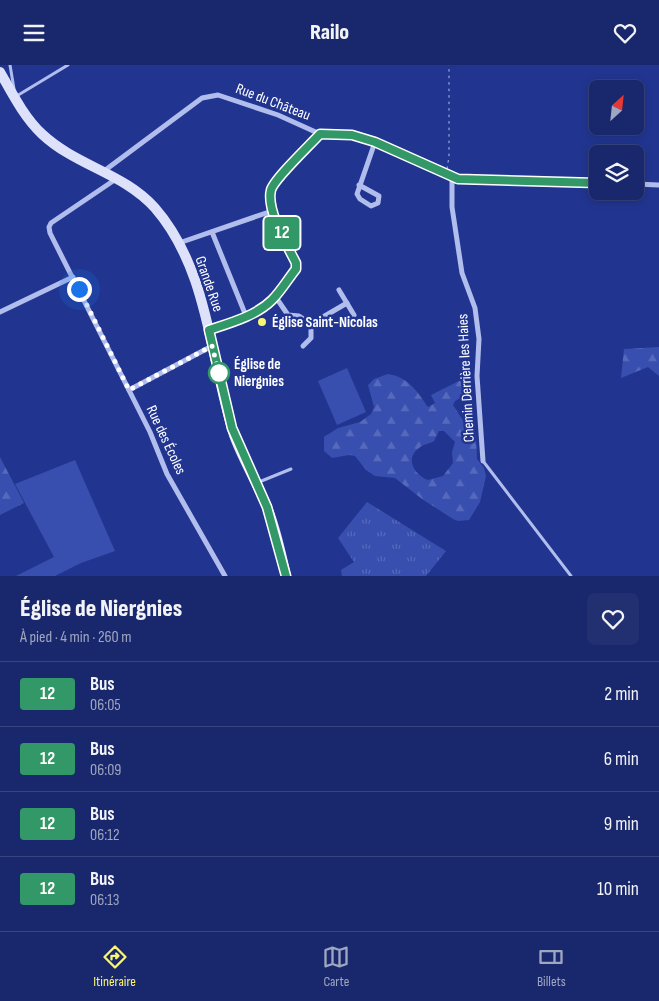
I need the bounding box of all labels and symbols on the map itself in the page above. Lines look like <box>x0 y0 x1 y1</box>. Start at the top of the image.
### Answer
street label: Rue du Château <box>233 79 313 125</box>
north arrow <box>589 80 644 135</box>
line badge: 12 <box>260 217 304 249</box>
street label: Grande Rue <box>191 254 227 314</box>
your location <box>67 277 92 302</box>
place label: Église Saint-Nicolas <box>272 313 378 332</box>
street label: Chemin Derrière les Haies <box>453 313 479 443</box>
marker: Église Saint-Nicolas <box>256 316 268 328</box>
place label: Église de Niergnies <box>234 355 284 391</box>
marker: Église de Niergnies <box>208 362 230 384</box>
street label: Rue des Écoles <box>142 402 190 478</box>

